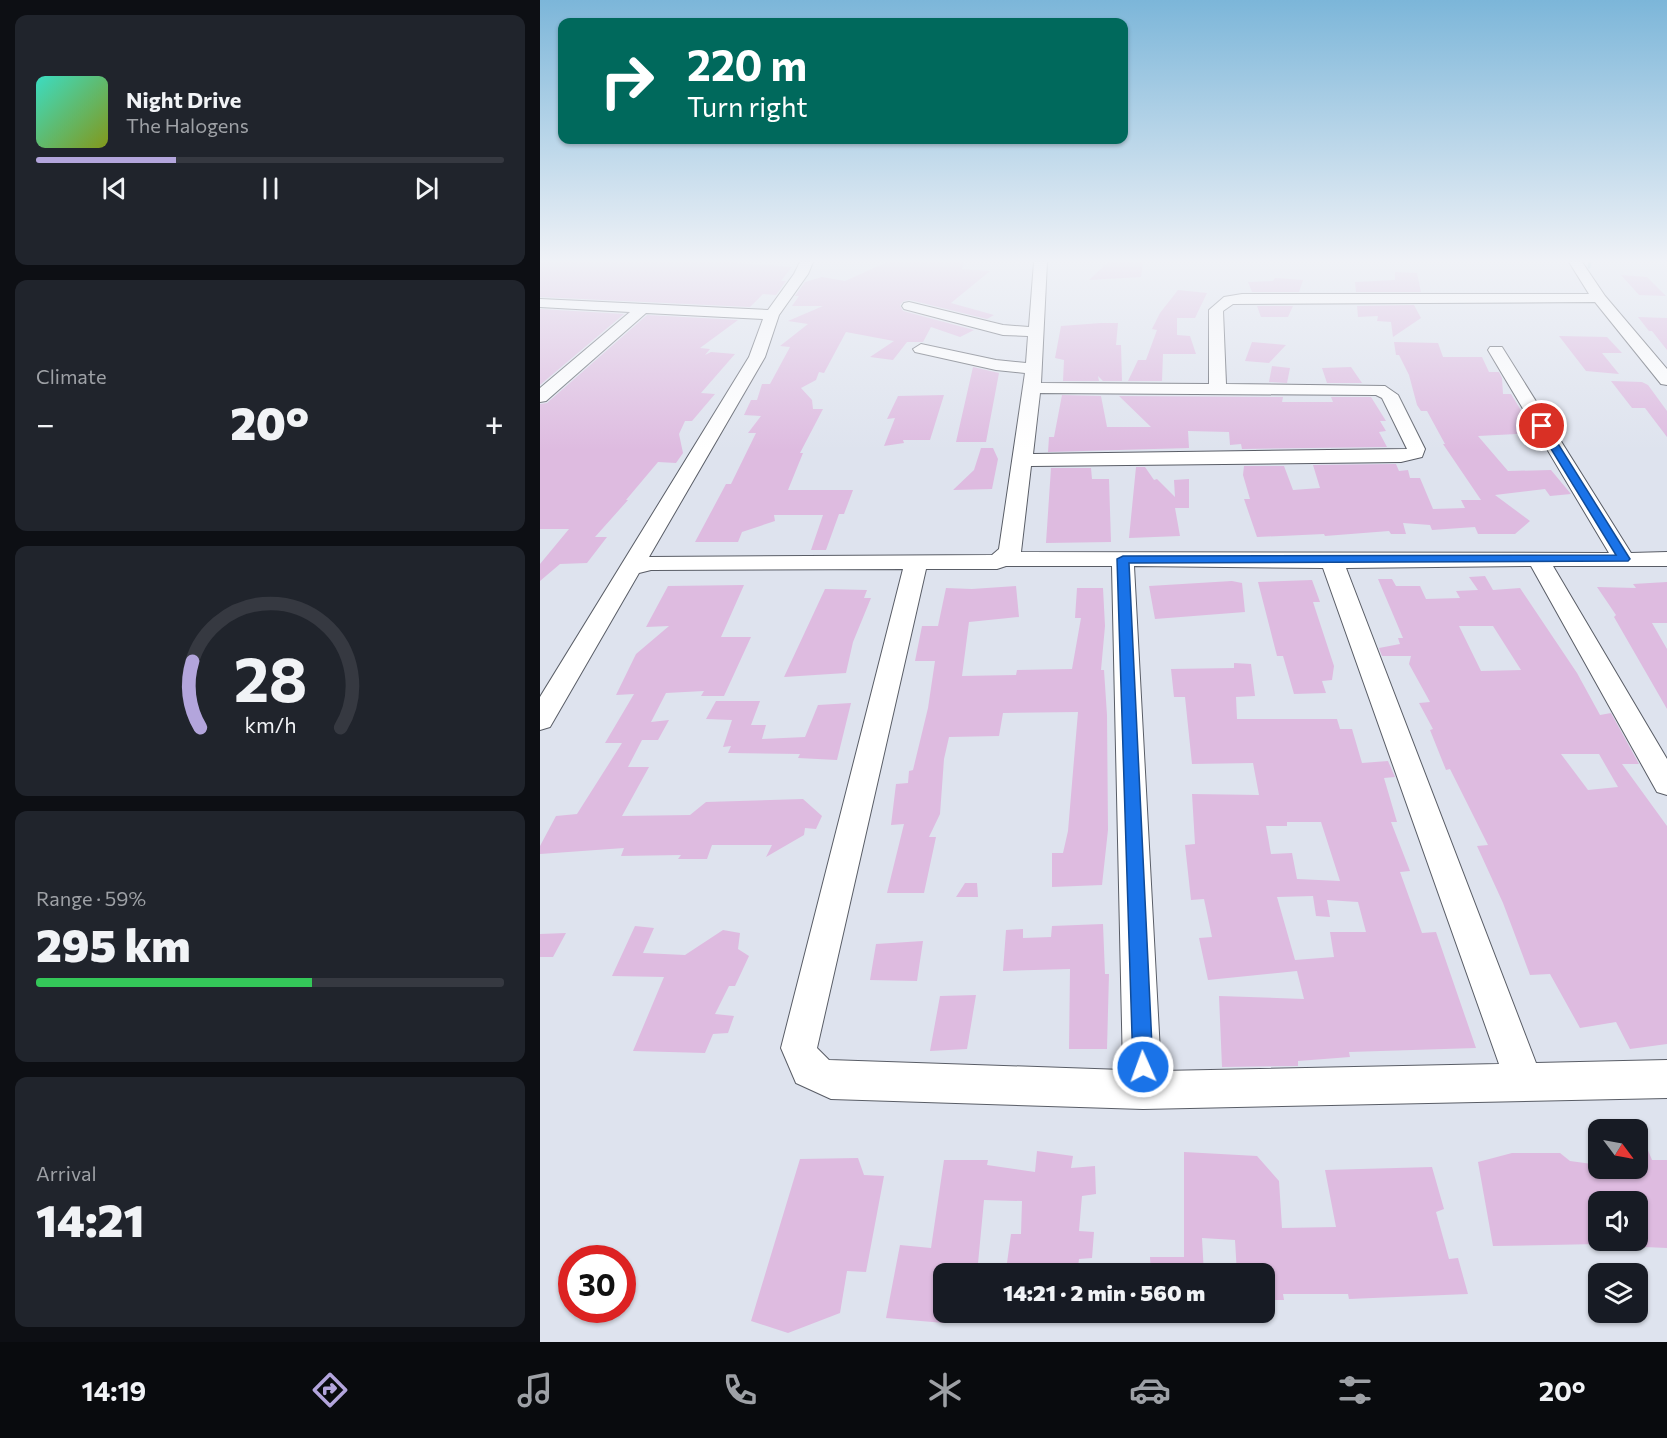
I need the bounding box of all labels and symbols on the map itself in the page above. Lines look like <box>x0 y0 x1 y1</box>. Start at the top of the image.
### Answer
pin <box>1516 400 1567 451</box>
position arrow <box>1111 1035 1175 1099</box>
north arrow <box>1588 1119 1648 1179</box>
speed limit sign: 30 <box>558 1245 636 1323</box>

